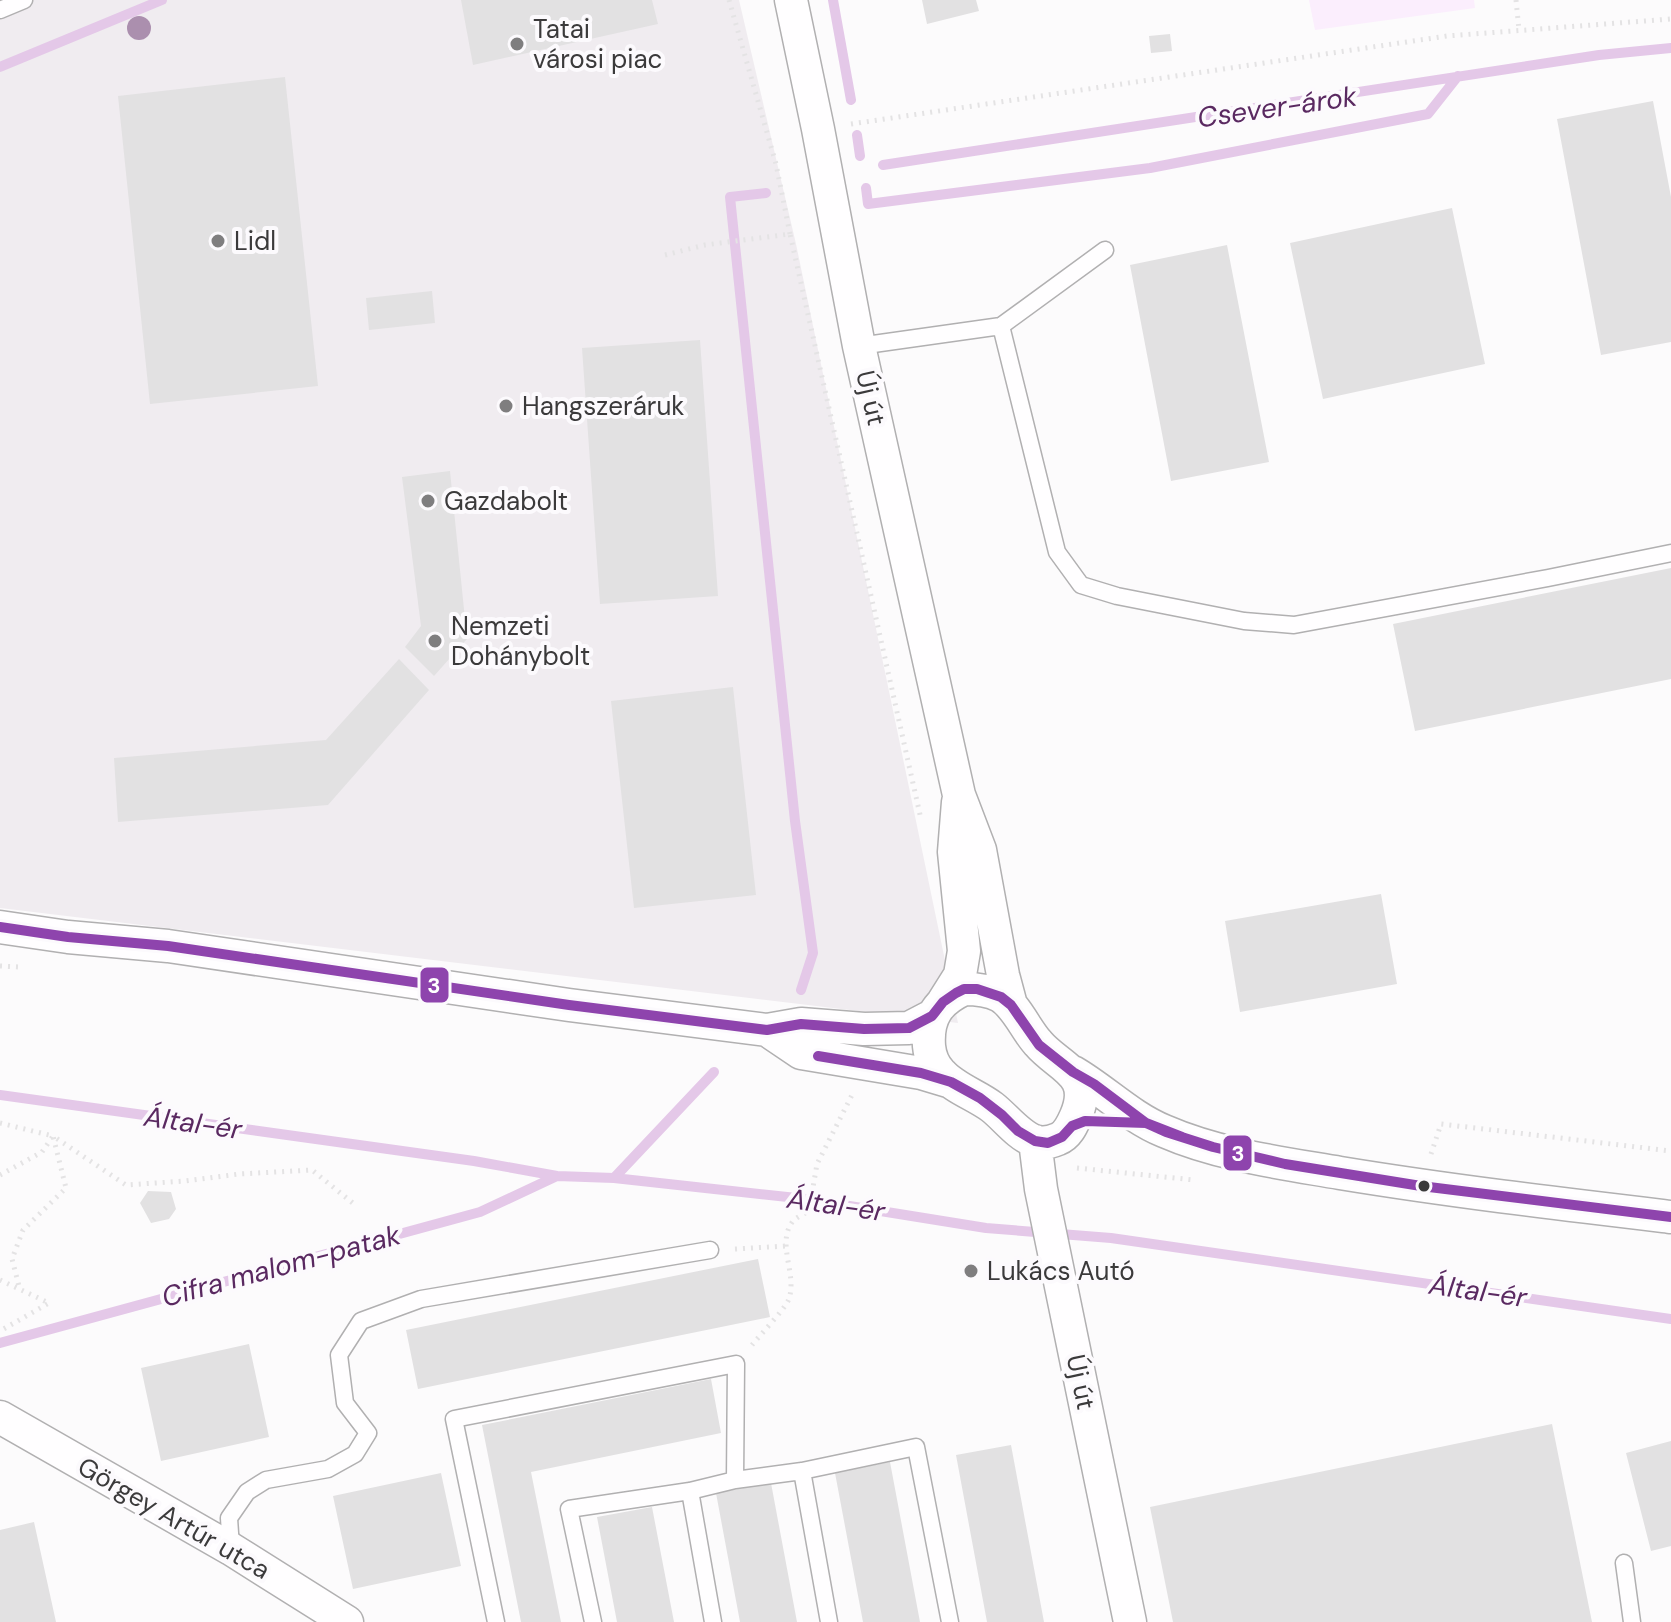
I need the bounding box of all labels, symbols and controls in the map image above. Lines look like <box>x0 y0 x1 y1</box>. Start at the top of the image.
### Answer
place label: Tatai városi piac <box>533 12 662 76</box>
marker: Tatai városi piac <box>508 35 526 53</box>
water label: Csever-árok <box>1195 77 1360 137</box>
place label: Lidl <box>234 224 276 258</box>
marker: Lidl <box>209 232 227 250</box>
street label: Új út <box>848 367 894 429</box>
place label: Hangszeráruk <box>522 389 684 423</box>
marker: Hangszeráruk <box>497 397 515 415</box>
place label: Gazdabolt <box>444 484 568 518</box>
marker: Gazdabolt <box>419 492 437 510</box>
place label: Nemzeti Dohánybolt <box>451 609 590 673</box>
marker: Nemzeti Dohánybolt <box>426 632 444 650</box>
line badge: 3 <box>419 966 450 1004</box>
text: 3 <box>427 971 441 1000</box>
water label: Által-ér <box>141 1098 245 1148</box>
line badge: 3 <box>1222 1134 1253 1172</box>
text: 3 <box>1231 1139 1245 1168</box>
unlabelled marker <box>1416 1178 1432 1194</box>
water label: Által-ér <box>784 1180 888 1230</box>
water label: Cifra malom-patak <box>157 1216 405 1316</box>
place label: Lukács Autó <box>987 1254 1135 1288</box>
marker: Lukács Autó <box>962 1262 980 1280</box>
water label: Által-ér <box>1426 1266 1530 1316</box>
street label: Új út <box>1059 1351 1103 1413</box>
street label: Görgey Artúr utca <box>72 1449 276 1587</box>

